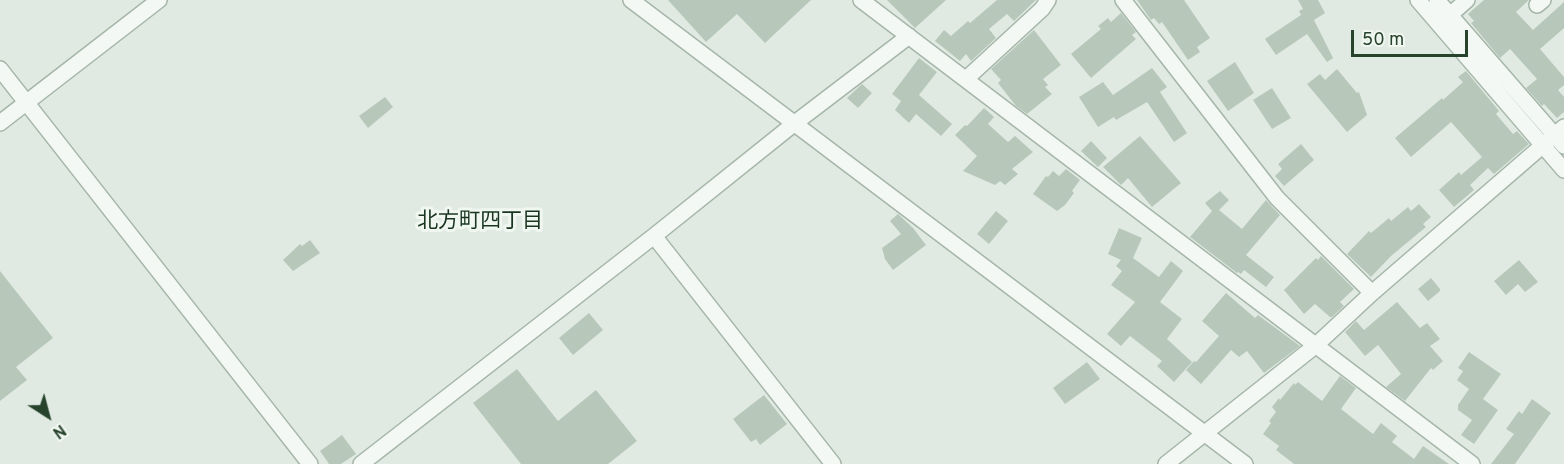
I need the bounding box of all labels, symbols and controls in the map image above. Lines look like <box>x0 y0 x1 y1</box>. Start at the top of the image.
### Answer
scale bar <box>1354 18 1471 56</box>
text: 50 m <box>1362 29 1404 52</box>
district label: 北方町四丁目 <box>417 210 543 236</box>
north arrow <box>18 386 78 446</box>
text: N <box>48 419 69 442</box>

